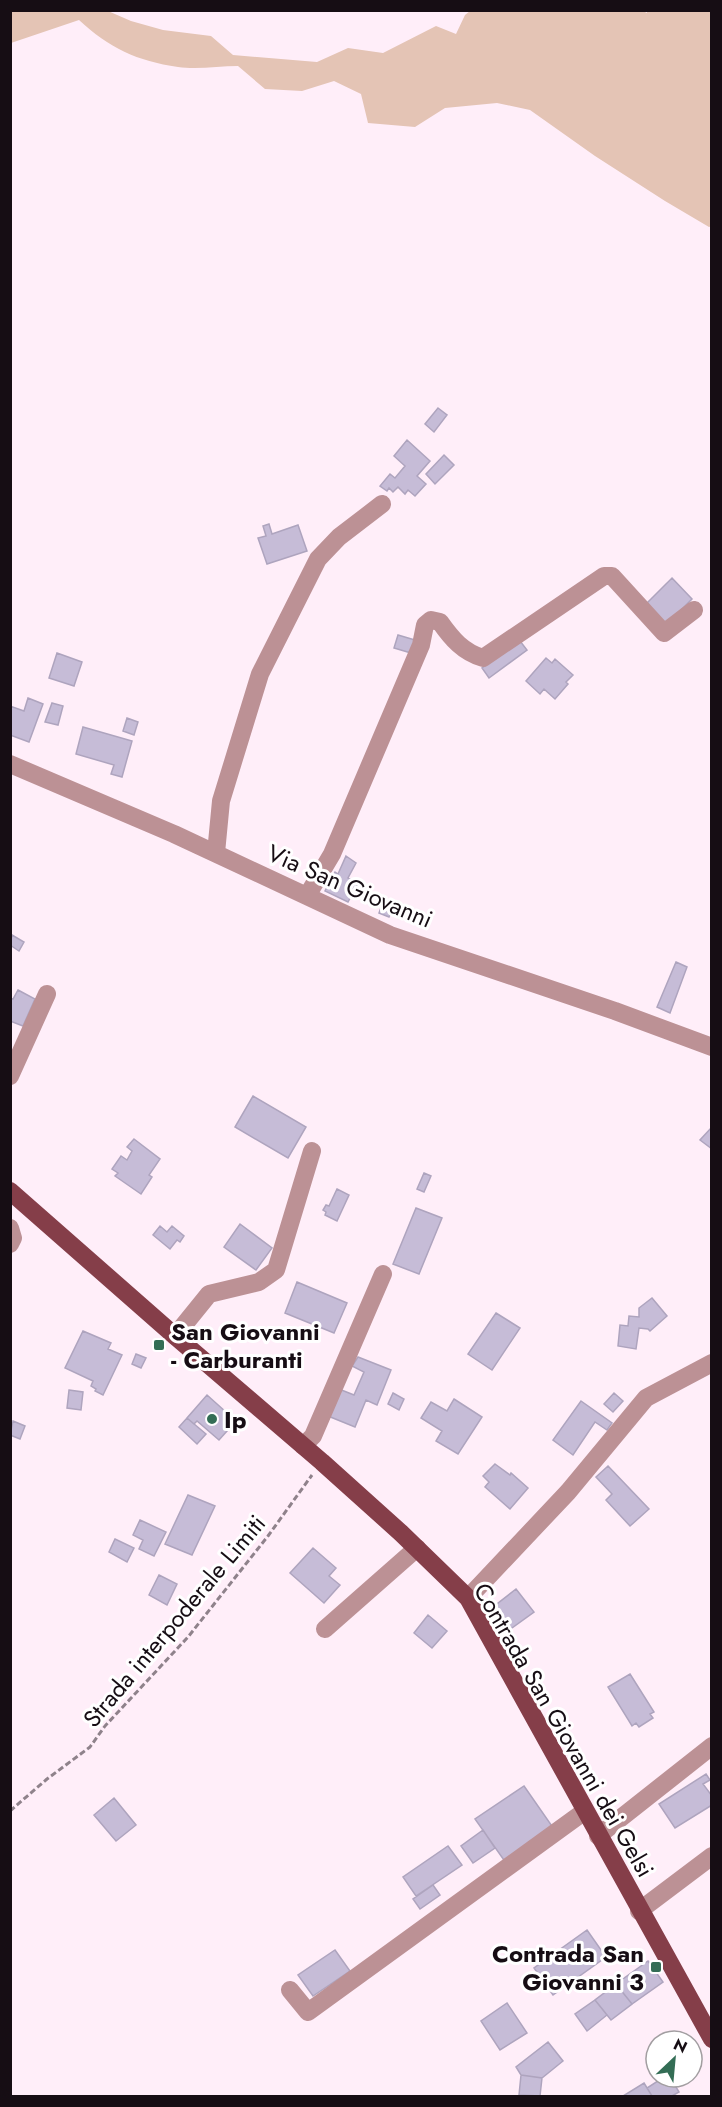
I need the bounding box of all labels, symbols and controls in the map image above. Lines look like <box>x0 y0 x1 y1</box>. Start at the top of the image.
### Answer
street label: Via San Giovanni <box>262 835 438 937</box>
place label: San Giovanni - Carburanti <box>171 1314 320 1377</box>
marker: San Giovanni - Carburanti <box>152 1338 166 1352</box>
place label: Ip <box>224 1402 247 1437</box>
marker: Ip <box>205 1412 219 1426</box>
street label: Strada interpoderale Limiti <box>74 1507 274 1735</box>
street label: Contrada San Giovanni dei Gelsi <box>465 1576 663 1884</box>
place label: Contrada San Giovanni 3 <box>492 1936 644 1999</box>
marker: Contrada San Giovanni 3 <box>649 1960 663 1974</box>
north arrow <box>644 2029 704 2089</box>
text: N <box>670 2033 691 2059</box>

